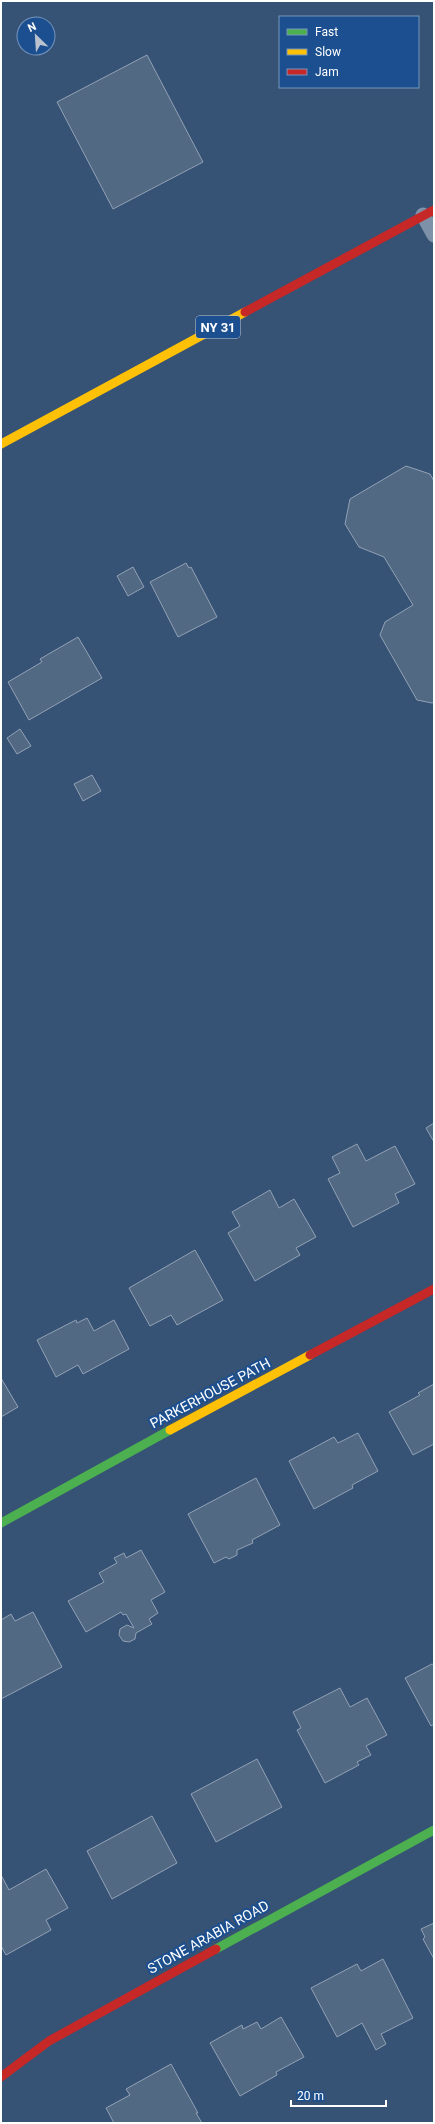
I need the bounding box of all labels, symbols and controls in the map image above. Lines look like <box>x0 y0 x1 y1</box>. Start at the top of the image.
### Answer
north arrow <box>16 16 56 56</box>
legend <box>279 16 419 88</box>
text: N <box>26 20 38 35</box>
text: Fast <box>315 25 338 39</box>
text: Slow <box>315 45 341 59</box>
text: Jam <box>315 65 339 79</box>
road number: NY 31 <box>196 316 240 338</box>
street label: PARKERHOUSE PATH <box>147 1354 273 1432</box>
street label: STONE ARABIA ROAD <box>145 1897 271 1977</box>
scale bar <box>291 2082 386 2108</box>
text: 20 m <box>297 2089 324 2103</box>

